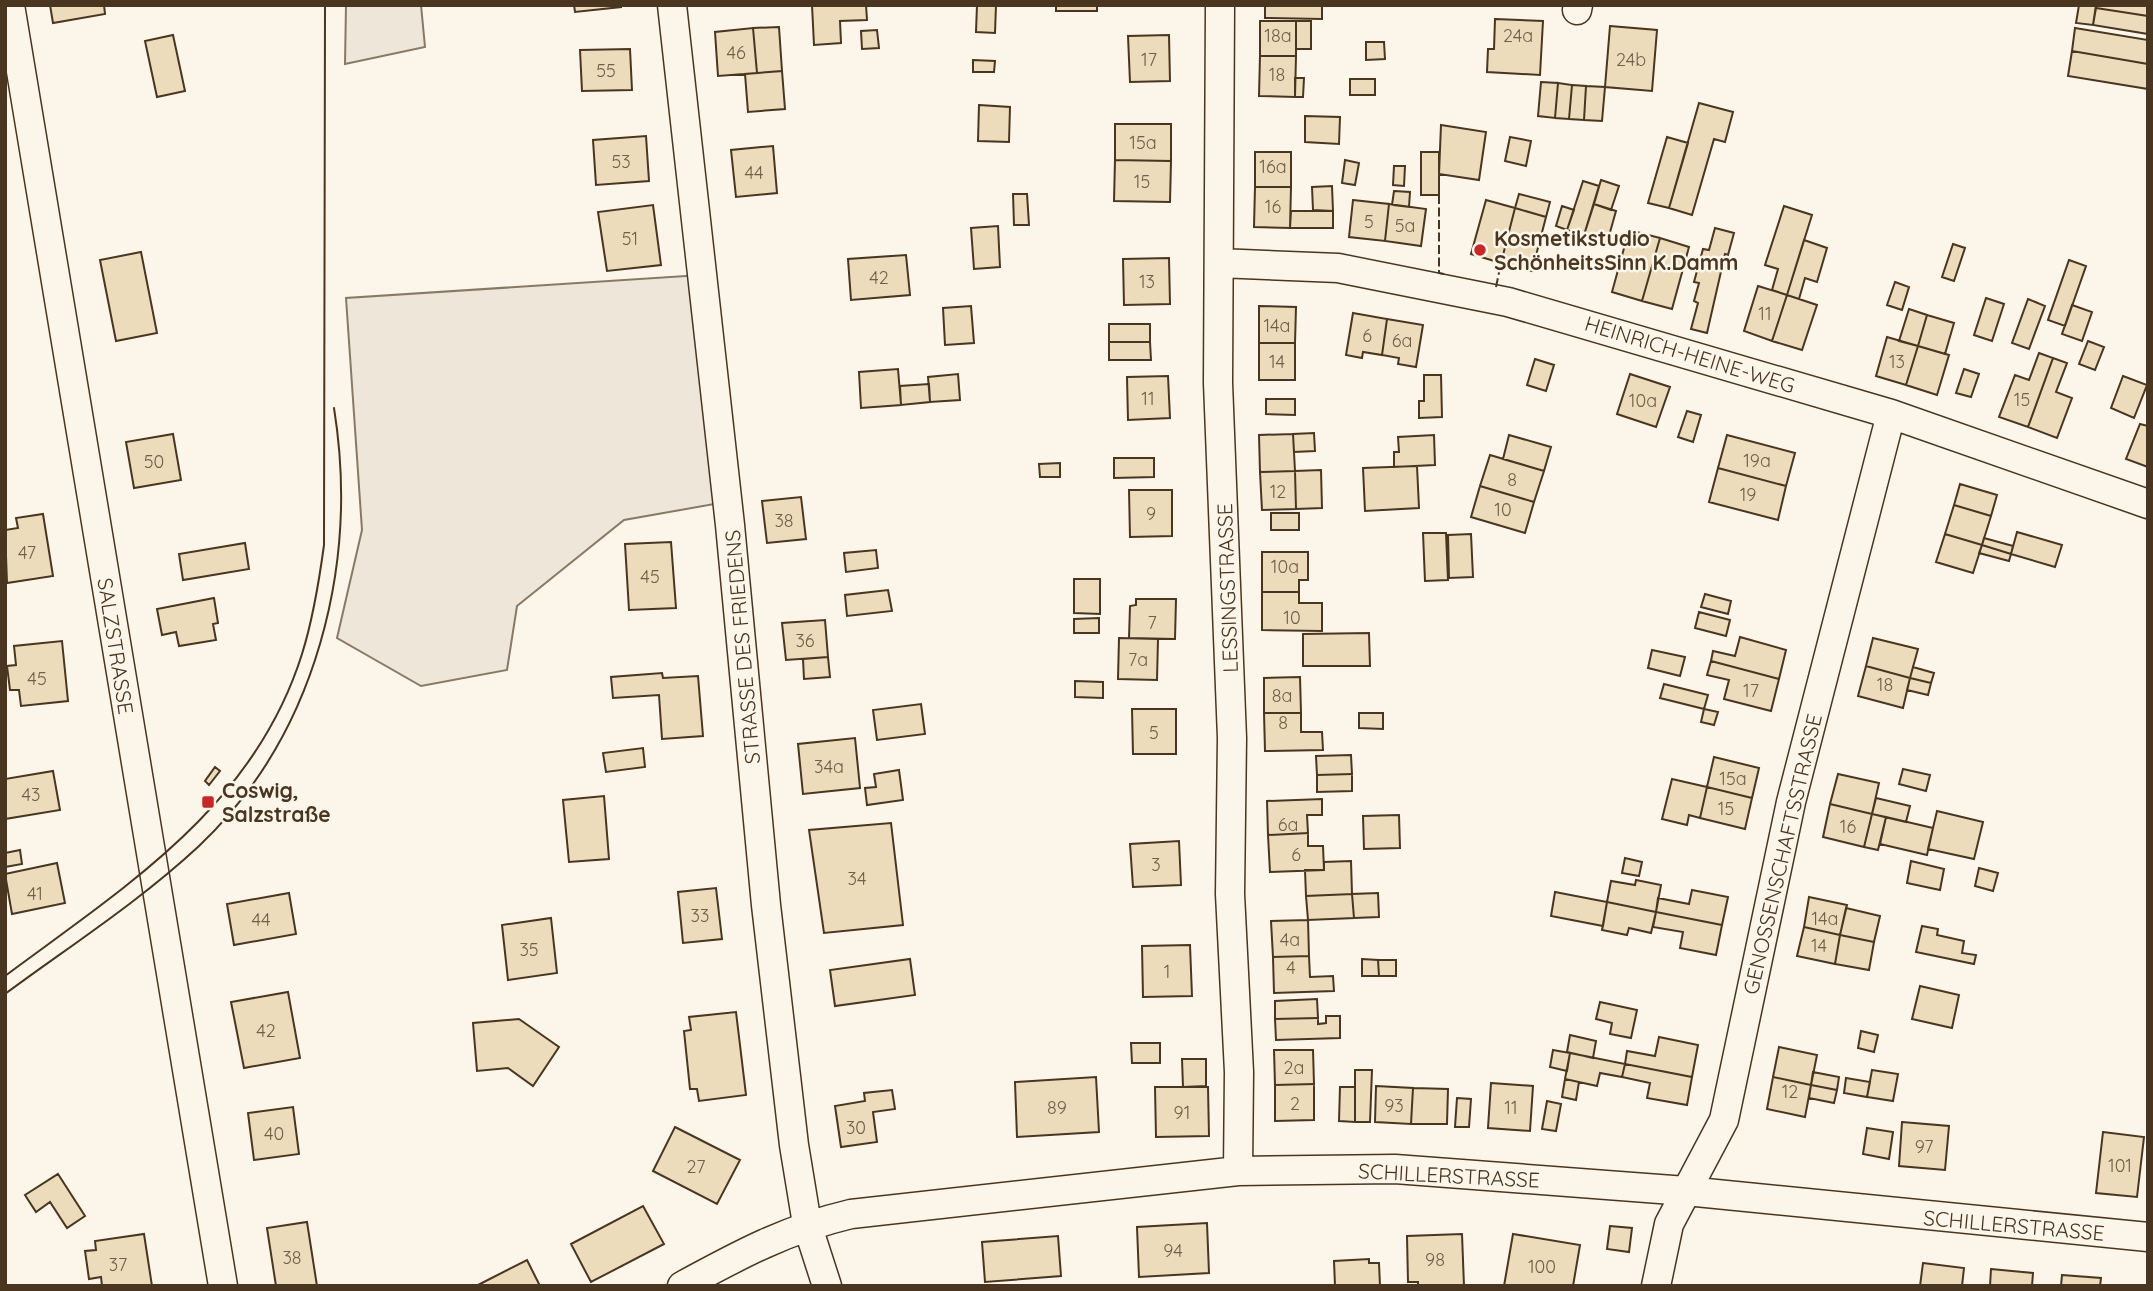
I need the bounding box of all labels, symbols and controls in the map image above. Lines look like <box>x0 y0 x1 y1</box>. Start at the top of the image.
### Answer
house number: 18a <box>1264 24 1292 47</box>
house number: 24a <box>1503 24 1533 47</box>
house number: 46 <box>726 41 746 64</box>
house number: 17 <box>1141 48 1157 71</box>
house number: 24b <box>1616 48 1646 71</box>
house number: 55 <box>596 59 616 82</box>
house number: 18 <box>1269 63 1285 86</box>
house number: 15a <box>1129 131 1157 154</box>
house number: 53 <box>611 150 631 173</box>
house number: 16a <box>1259 155 1287 178</box>
house number: 44 <box>745 161 763 184</box>
house number: 15 <box>1134 170 1150 193</box>
house number: 16 <box>1265 195 1281 218</box>
house number: 5 <box>1364 210 1374 233</box>
house number: 5a <box>1395 214 1415 237</box>
place label: Kosmetikstudio SchönheitsSinn K.Damm <box>1494 225 1738 275</box>
house number: 51 <box>622 227 638 250</box>
marker: Kosmetikstudio SchönheitsSinn K.Damm <box>1472 242 1488 258</box>
house number: 42 <box>869 266 889 289</box>
house number: 13 <box>1139 270 1155 293</box>
house number: 11 <box>1758 302 1772 325</box>
street label: HEINRICH-HEINE-WEG <box>1582 310 1798 398</box>
house number: 14a <box>1264 314 1290 337</box>
house number: 6 <box>1362 324 1372 347</box>
house number: 6a <box>1392 329 1412 352</box>
house number: 14 <box>1269 350 1285 373</box>
house number: 13 <box>1889 350 1905 373</box>
house number: 11 <box>1141 387 1155 410</box>
house number: 15 <box>2014 388 2030 411</box>
house number: 10a <box>1629 389 1657 412</box>
house number: 19a <box>1743 449 1771 472</box>
house number: 50 <box>144 450 164 473</box>
house number: 8 <box>1507 468 1517 491</box>
house number: 12 <box>1270 480 1286 503</box>
house number: 19 <box>1740 483 1756 506</box>
house number: 10 <box>1494 498 1512 521</box>
house number: 9 <box>1146 502 1156 525</box>
street label: LESSINGSTRASSE <box>1211 503 1243 673</box>
house number: 38 <box>774 509 794 532</box>
street label: STRASSE DES FRIEDENS <box>719 529 765 765</box>
house number: 47 <box>18 541 36 564</box>
house number: 10a <box>1271 555 1299 578</box>
house number: 45 <box>640 565 660 588</box>
street label: SALZSTRASSE <box>92 576 140 716</box>
house number: 10 <box>1283 606 1301 629</box>
house number: 7 <box>1147 611 1157 634</box>
house number: 36 <box>795 629 815 652</box>
house number: 7a <box>1128 648 1148 671</box>
house number: 45 <box>27 667 47 690</box>
house number: 18 <box>1877 673 1893 696</box>
house number: 17 <box>1743 679 1759 702</box>
house number: 8a <box>1272 684 1292 707</box>
house number: 8 <box>1278 711 1288 734</box>
street label: GENOSSENSCHAFTSSTRASSE <box>1737 711 1827 997</box>
house number: 5 <box>1149 721 1159 744</box>
house number: 34a <box>814 755 844 778</box>
house number: 15a <box>1719 767 1747 790</box>
place label: Coswig, Salzstraße <box>222 777 331 827</box>
house number: 43 <box>22 783 40 806</box>
marker: Coswig, Salzstraße <box>200 794 216 810</box>
house number: 15 <box>1718 797 1734 820</box>
house number: 6a <box>1278 813 1298 836</box>
house number: 16 <box>1840 815 1856 838</box>
house number: 6 <box>1291 843 1301 866</box>
house number: 3 <box>1151 853 1161 876</box>
house number: 34 <box>848 867 866 890</box>
house number: 41 <box>27 882 43 905</box>
house number: 33 <box>691 904 709 927</box>
house number: 14a <box>1812 907 1838 930</box>
house number: 44 <box>252 908 270 931</box>
house number: 4a <box>1280 928 1300 951</box>
house number: 14 <box>1811 934 1827 957</box>
house number: 35 <box>519 938 539 961</box>
house number: 4 <box>1286 956 1296 979</box>
house number: 1 <box>1164 960 1170 983</box>
house number: 42 <box>256 1019 276 1042</box>
house number: 2a <box>1284 1056 1304 1079</box>
house number: 12 <box>1782 1080 1798 1103</box>
house number: 2 <box>1290 1092 1300 1115</box>
house number: 93 <box>1384 1094 1404 1117</box>
house number: 89 <box>1047 1096 1067 1119</box>
house number: 11 <box>1504 1096 1518 1119</box>
house number: 91 <box>1174 1101 1190 1124</box>
house number: 30 <box>846 1116 866 1139</box>
house number: 40 <box>264 1122 284 1145</box>
house number: 97 <box>1915 1135 1933 1158</box>
house number: 101 <box>2108 1154 2132 1177</box>
house number: 27 <box>687 1155 705 1178</box>
street label: SCHILLERSTRASSE <box>1357 1157 1541 1193</box>
street label: SCHILLERSTRASSE <box>1922 1204 2106 1246</box>
house number: 94 <box>1163 1239 1183 1262</box>
house number: 38 <box>282 1246 302 1269</box>
house number: 98 <box>1425 1248 1445 1271</box>
house number: 37 <box>109 1253 127 1276</box>
house number: 100 <box>1528 1255 1556 1278</box>

